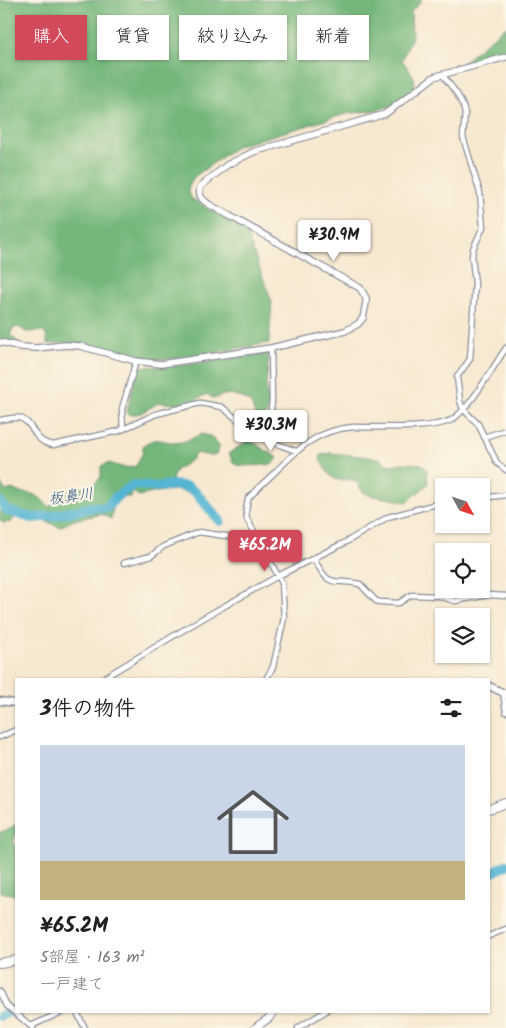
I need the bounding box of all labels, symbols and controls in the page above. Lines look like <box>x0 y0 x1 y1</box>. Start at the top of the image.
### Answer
chip: 購入 <box>15 15 87 60</box>
chip: 賃貸 <box>97 15 169 60</box>
chip: 絞り込み <box>179 15 287 60</box>
chip: 新着 <box>297 15 369 60</box>
pin: ¥30.9M <box>293 220 375 262</box>
text: ¥30.9M <box>309 223 359 248</box>
pin: ¥30.3M <box>230 410 312 452</box>
text: ¥30.3M <box>245 413 297 438</box>
north arrow <box>435 478 490 532</box>
map controls <box>435 478 490 663</box>
water label: 板鼻川 <box>47 482 95 512</box>
pin: ¥65.2M <box>224 530 306 572</box>
text: ¥65.2M <box>239 533 291 558</box>
button: locate <box>435 543 490 598</box>
button: layers <box>435 608 490 663</box>
text: 3件の物件 <box>40 693 136 726</box>
icon: filters <box>437 694 465 722</box>
icon: home <box>208 777 298 867</box>
text: ¥65.2M <box>40 910 108 943</box>
text: 5部屋 · 163 m² <box>40 945 144 970</box>
text: 一戸建て <box>40 972 104 997</box>

